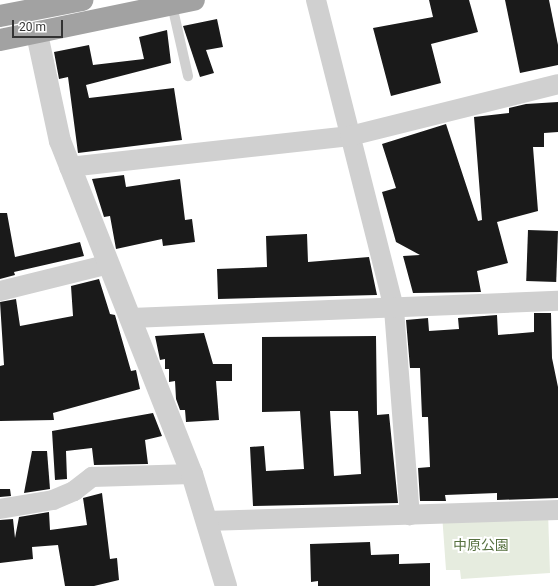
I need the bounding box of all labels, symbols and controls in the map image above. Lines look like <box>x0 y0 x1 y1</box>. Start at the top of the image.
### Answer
scale bar <box>14 12 65 38</box>
text: 20 m <box>19 20 46 34</box>
park label: 中原公園 <box>453 537 509 553</box>

